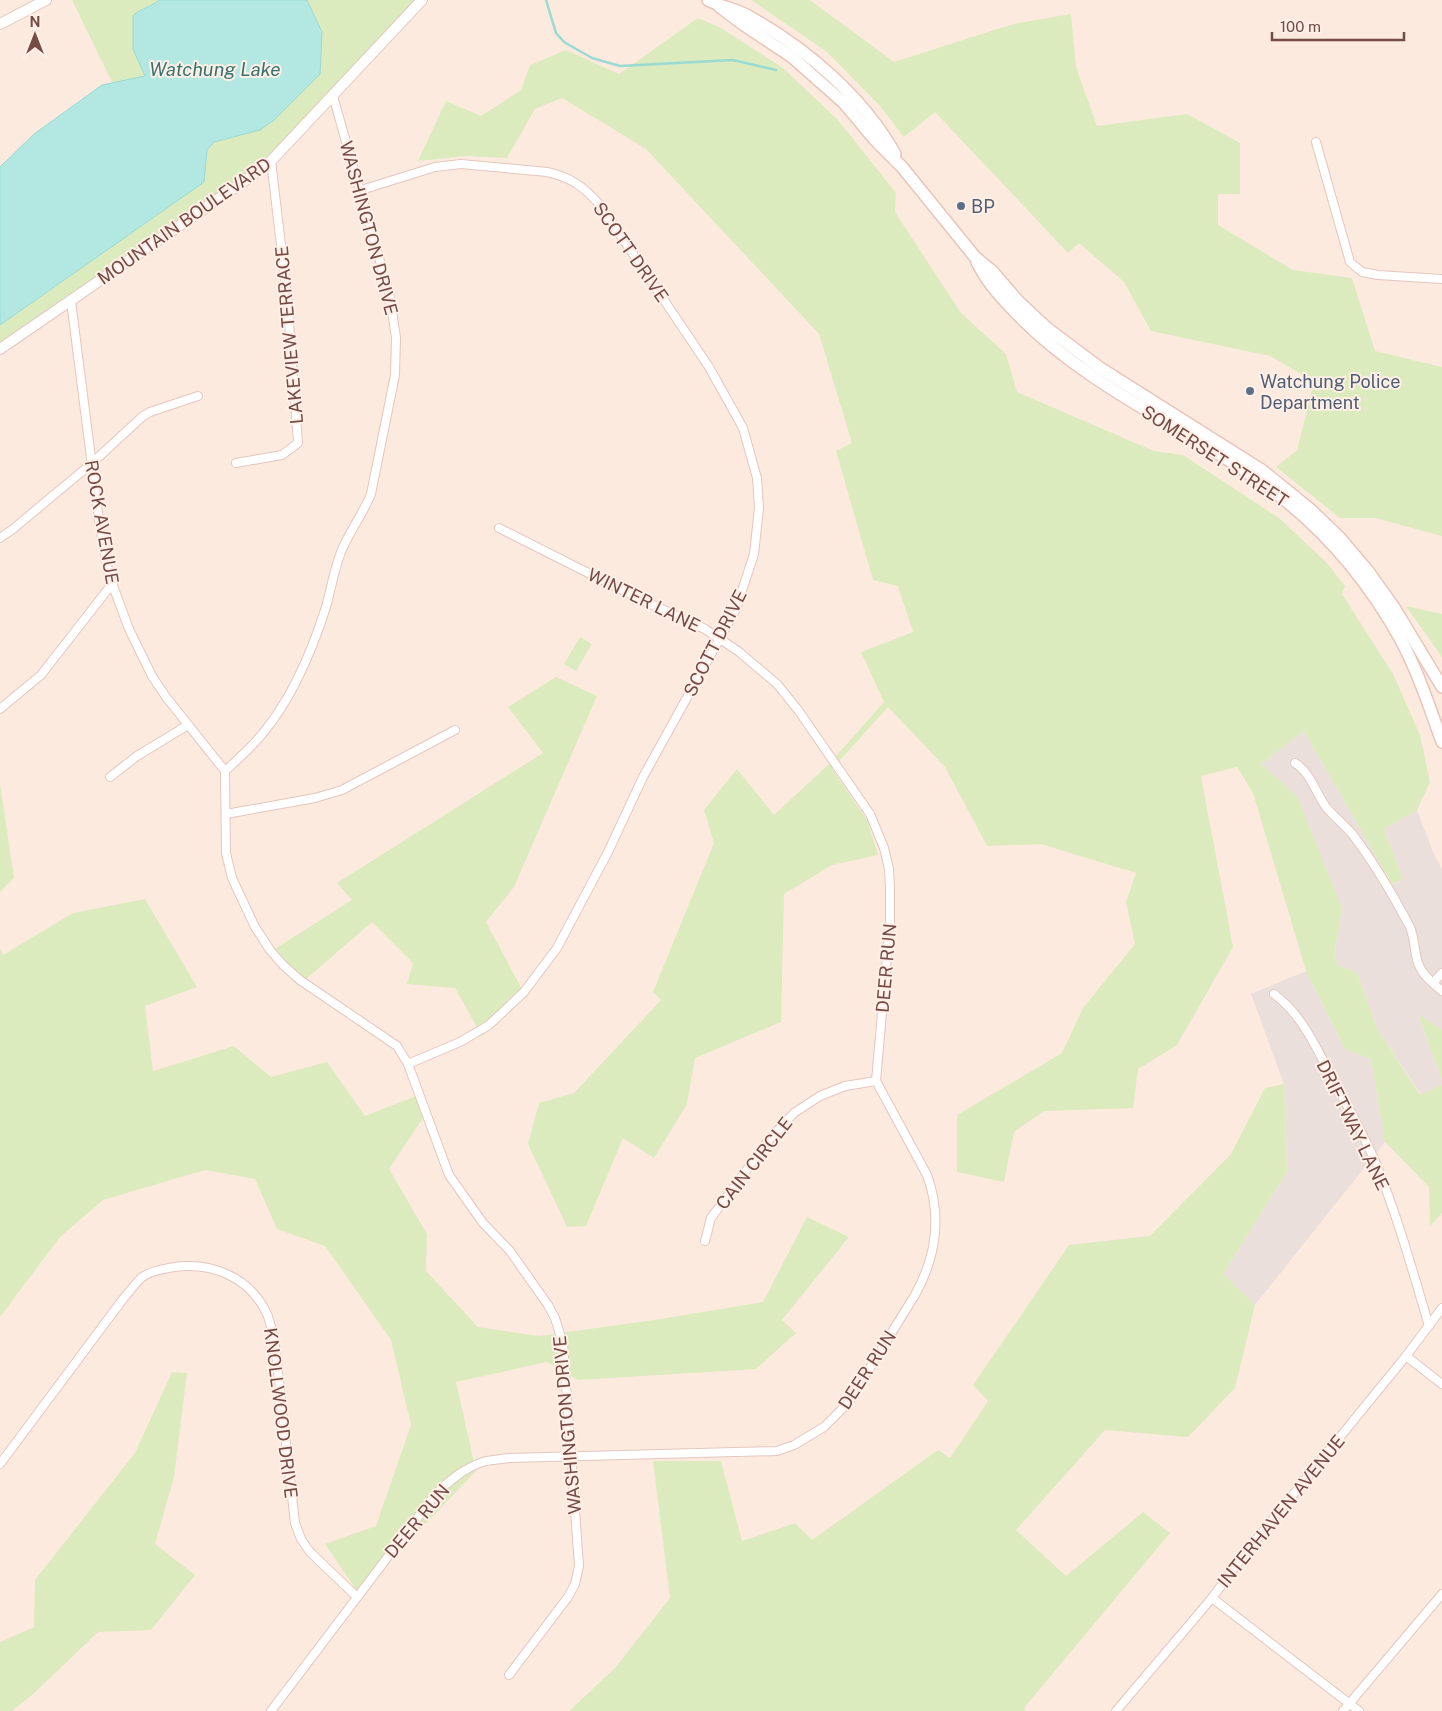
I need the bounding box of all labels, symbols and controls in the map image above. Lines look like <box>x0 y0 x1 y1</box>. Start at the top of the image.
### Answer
north arrow <box>10 10 60 60</box>
scale bar <box>1272 10 1404 42</box>
text: N <box>30 14 40 30</box>
text: 100 m <box>1280 18 1321 35</box>
water label: Watchung Lake <box>149 58 281 80</box>
street label: WASHINGTON DRIVE <box>336 139 402 317</box>
street label: MOUNTAIN BOULEVARD <box>93 153 275 289</box>
place label: BP <box>971 196 995 217</box>
street label: SCOTT DRIVE <box>589 198 673 306</box>
marker: BP <box>955 200 967 212</box>
street label: LAKEVIEW TERRACE <box>271 245 307 425</box>
place label: Watchung Police Department <box>1260 371 1401 413</box>
marker: Watchung Police Department <box>1244 385 1256 397</box>
street label: SOMERSET STREET <box>1138 401 1293 511</box>
street label: ROCK AVENUE <box>81 458 123 586</box>
street label: WINTER LANE <box>584 564 704 636</box>
street label: SCOTT DRIVE <box>679 586 751 700</box>
street label: DEER RUN <box>872 922 900 1014</box>
street label: DRIFTWAY LANE <box>1312 1057 1394 1193</box>
street label: CAIN CIRCLE <box>711 1113 797 1213</box>
street label: KNOLLWOOD DRIVE <box>260 1326 302 1500</box>
street label: DEER RUN <box>834 1327 900 1413</box>
street label: WASHINGTON DRIVE <box>549 1335 585 1515</box>
street label: INTERHAVEN AVENUE <box>1213 1431 1349 1591</box>
street label: DEER RUN <box>380 1480 454 1562</box>

